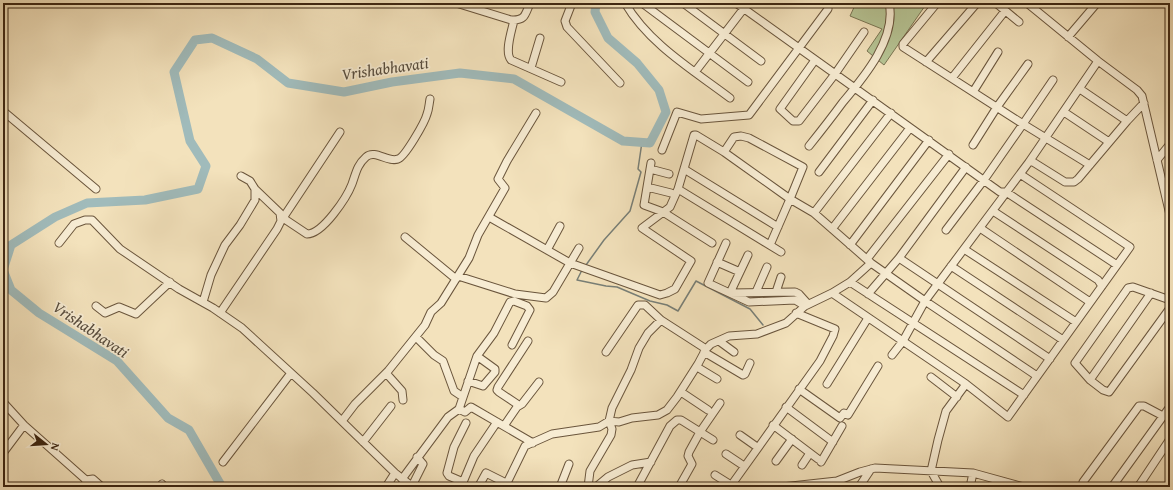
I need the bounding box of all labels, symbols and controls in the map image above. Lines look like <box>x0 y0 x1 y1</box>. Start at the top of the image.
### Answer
water label: Vrishabhavati <box>340 50 430 86</box>
water label: Vrishabhavati <box>48 295 134 363</box>
north arrow <box>26 424 66 464</box>
text: N <box>47 441 64 453</box>

